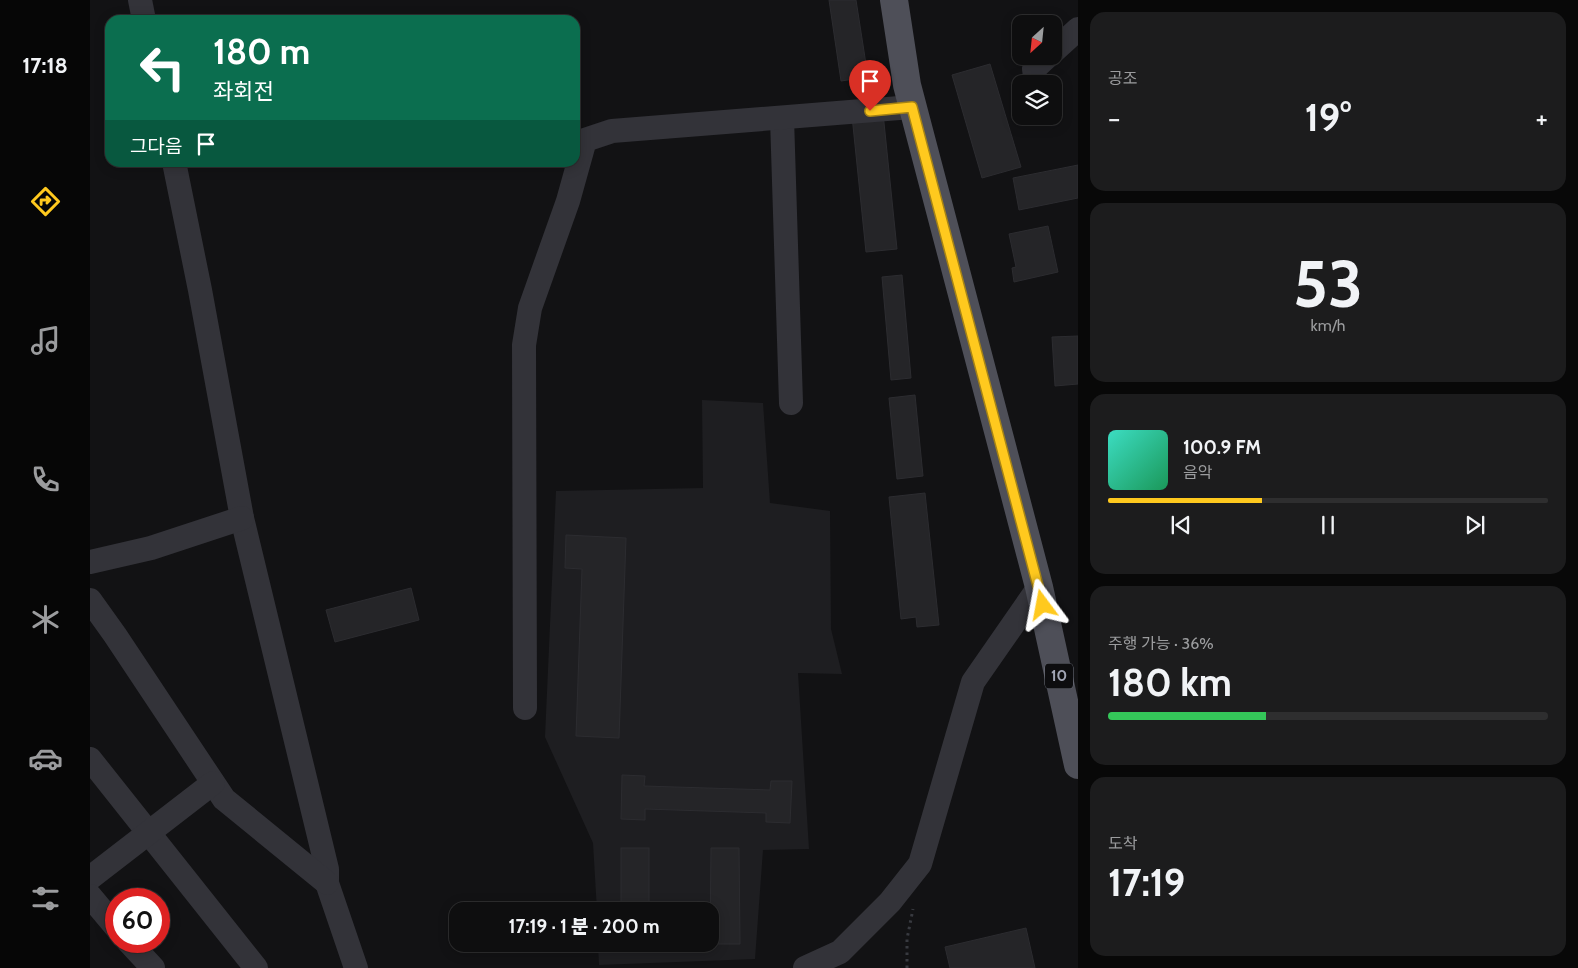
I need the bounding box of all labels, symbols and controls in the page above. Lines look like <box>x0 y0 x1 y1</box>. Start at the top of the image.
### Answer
north arrow <box>1012 15 1062 65</box>
map controls <box>1012 15 1062 125</box>
text: 180 m <box>213 30 310 73</box>
icon: left <box>130 35 195 100</box>
text: 17:18 <box>22 52 68 79</box>
pin <box>849 60 891 111</box>
icon: arrive <box>856 67 884 95</box>
text: 공조 <box>1108 69 1137 88</box>
button: layers <box>1012 75 1062 125</box>
text: 좌회전 <box>213 78 274 105</box>
text: 19° <box>1305 94 1351 141</box>
text: − <box>1108 101 1120 135</box>
text: + <box>1536 101 1548 135</box>
icon: arrive <box>192 130 220 158</box>
text: 그다음 <box>130 135 182 158</box>
icon: directions <box>28 184 63 219</box>
text: 53 <box>1293 244 1363 323</box>
text: km/h <box>1310 316 1346 335</box>
icon: music <box>28 323 63 358</box>
text: 100.9 FM <box>1183 436 1261 459</box>
icon: phone <box>28 462 63 497</box>
text: 음악 <box>1183 463 1212 482</box>
icon: previous <box>1167 511 1195 539</box>
icon: pause <box>1314 511 1342 539</box>
icon: next <box>1461 511 1489 539</box>
position arrow <box>1016 578 1068 630</box>
icon: climate <box>28 602 63 637</box>
text: 주행 가능 · 36% <box>1108 634 1214 653</box>
text: 180 km <box>1108 659 1232 706</box>
road number: 10 <box>1045 664 1073 688</box>
icon: car <box>28 741 63 776</box>
text: 도착 <box>1108 834 1137 853</box>
text: 17:19 <box>1108 859 1185 906</box>
icon: filters <box>28 881 63 916</box>
speed limit sign: 60 <box>105 888 170 953</box>
text: 17:19 · 1 분 · 200 m <box>509 915 659 938</box>

